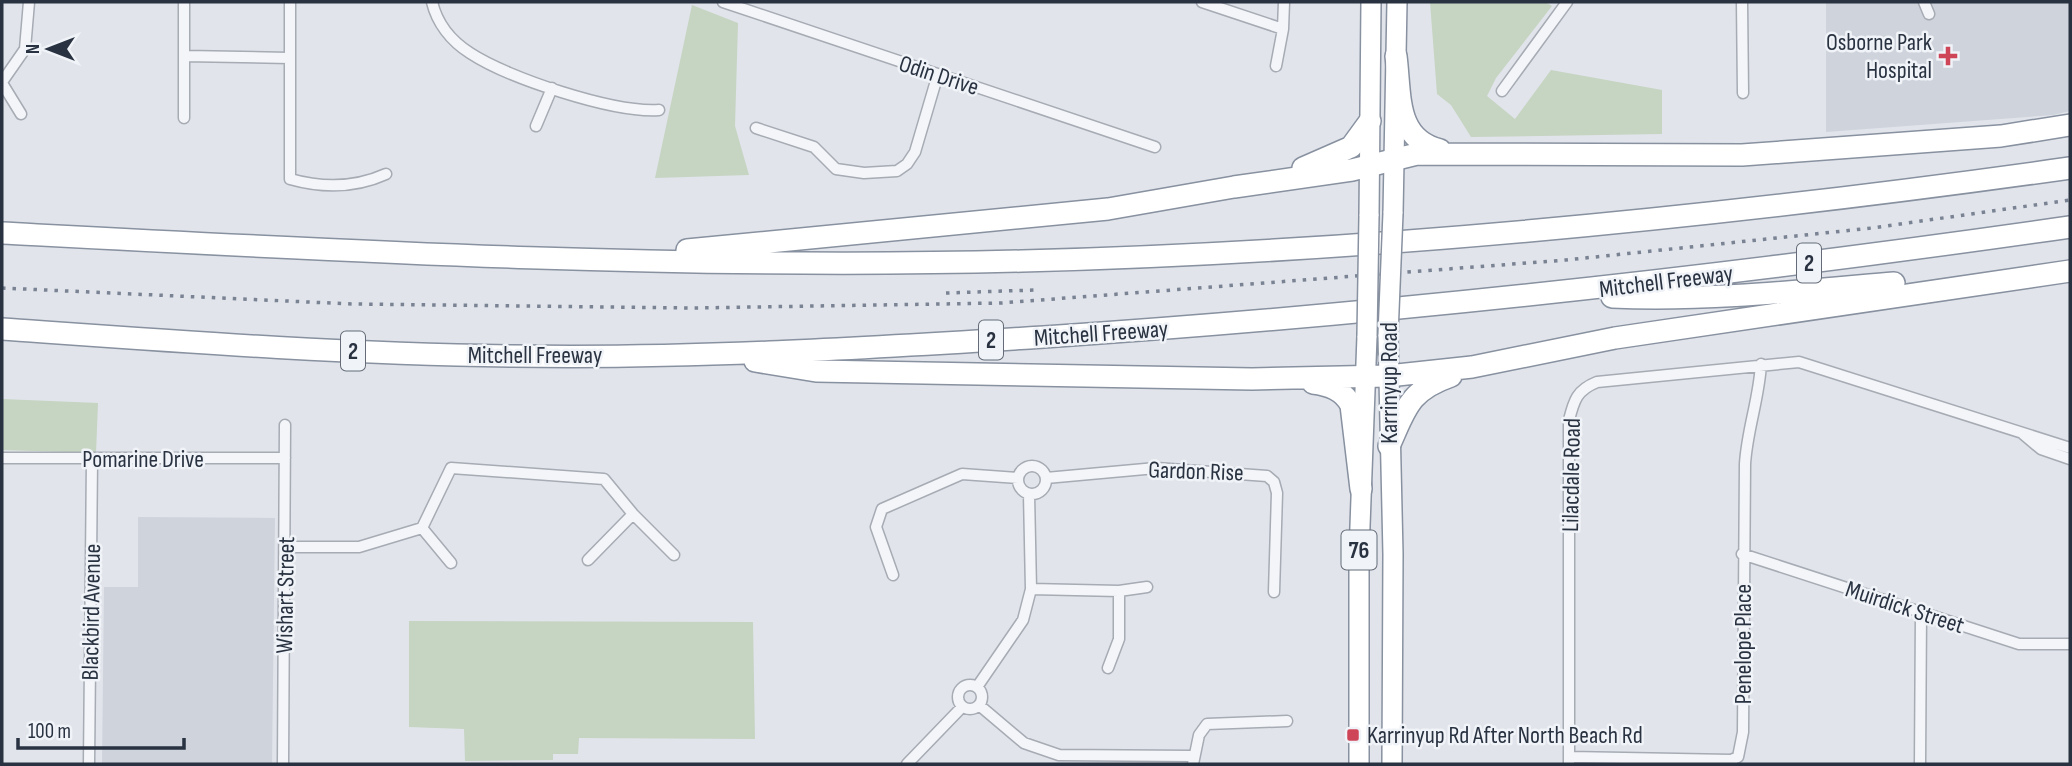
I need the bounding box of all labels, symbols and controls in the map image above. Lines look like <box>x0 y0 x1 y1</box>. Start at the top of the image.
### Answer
north arrow <box>14 14 84 84</box>
place label: Osborne Park Hospital <box>1826 28 1932 85</box>
text: N <box>22 44 45 54</box>
marker: Osborne Park Hospital <box>1938 46 1958 66</box>
street label: Odin Drive <box>895 49 982 102</box>
road number: 2 <box>1797 244 1821 282</box>
street label: Mitchell Freeway <box>1598 259 1735 304</box>
street label: Mitchell Freeway <box>1033 314 1169 353</box>
road number: 2 <box>979 320 1003 360</box>
street label: Karrinyup Road <box>1375 322 1404 444</box>
road number: 2 <box>341 332 365 370</box>
street label: Mitchell Freeway <box>468 341 602 370</box>
street label: Lilacdale Road <box>1556 418 1587 532</box>
street label: Pomarine Drive <box>82 445 204 474</box>
street label: Gardon Rise <box>1148 455 1244 488</box>
road number: 76 <box>1342 530 1376 570</box>
street label: Wishart Street <box>270 536 301 654</box>
street label: Blackbird Avenue <box>76 543 107 681</box>
street label: Muirdick Street <box>1842 575 1968 640</box>
street label: Penelope Place <box>1729 584 1758 704</box>
scale bar <box>18 706 184 750</box>
text: 100 m <box>28 719 71 744</box>
place label: Karrinyup Rd After North Beach Rd <box>1367 721 1643 750</box>
marker: Karrinyup Rd After North Beach Rd <box>1345 727 1361 743</box>

